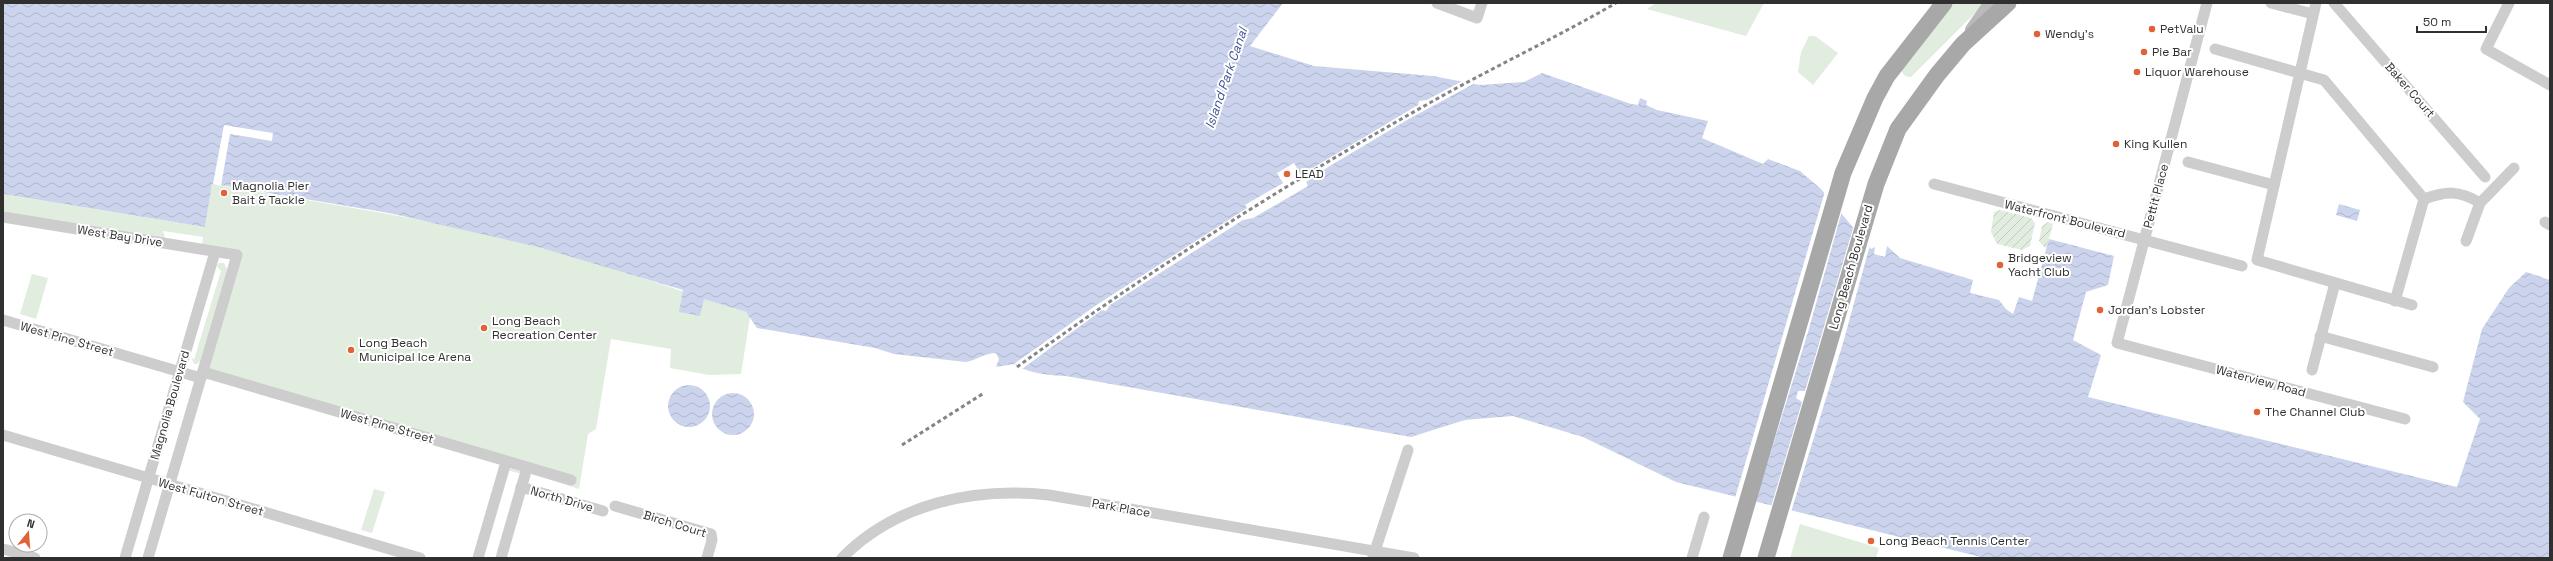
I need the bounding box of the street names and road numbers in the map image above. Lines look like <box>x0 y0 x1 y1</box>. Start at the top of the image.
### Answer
street label: Baker Court <box>2382 59 2438 121</box>
street label: Pettit Place <box>2140 162 2172 230</box>
street label: Waterfront Boulevard <box>2003 196 2127 242</box>
street label: Long Beach Boulevard <box>1826 203 1876 331</box>
street label: West Bay Drive <box>76 221 164 251</box>
street label: West Pine Street <box>18 318 116 360</box>
street label: Magnolia Boulevard <box>147 348 193 462</box>
street label: Waterview Road <box>2214 361 2308 401</box>
street label: West Pine Street <box>338 405 436 447</box>
street label: West Fulton Street <box>156 474 266 520</box>
street label: North Drive <box>529 482 595 516</box>
street label: Park Place <box>1090 495 1152 521</box>
street label: Birch Court <box>641 507 709 541</box>

